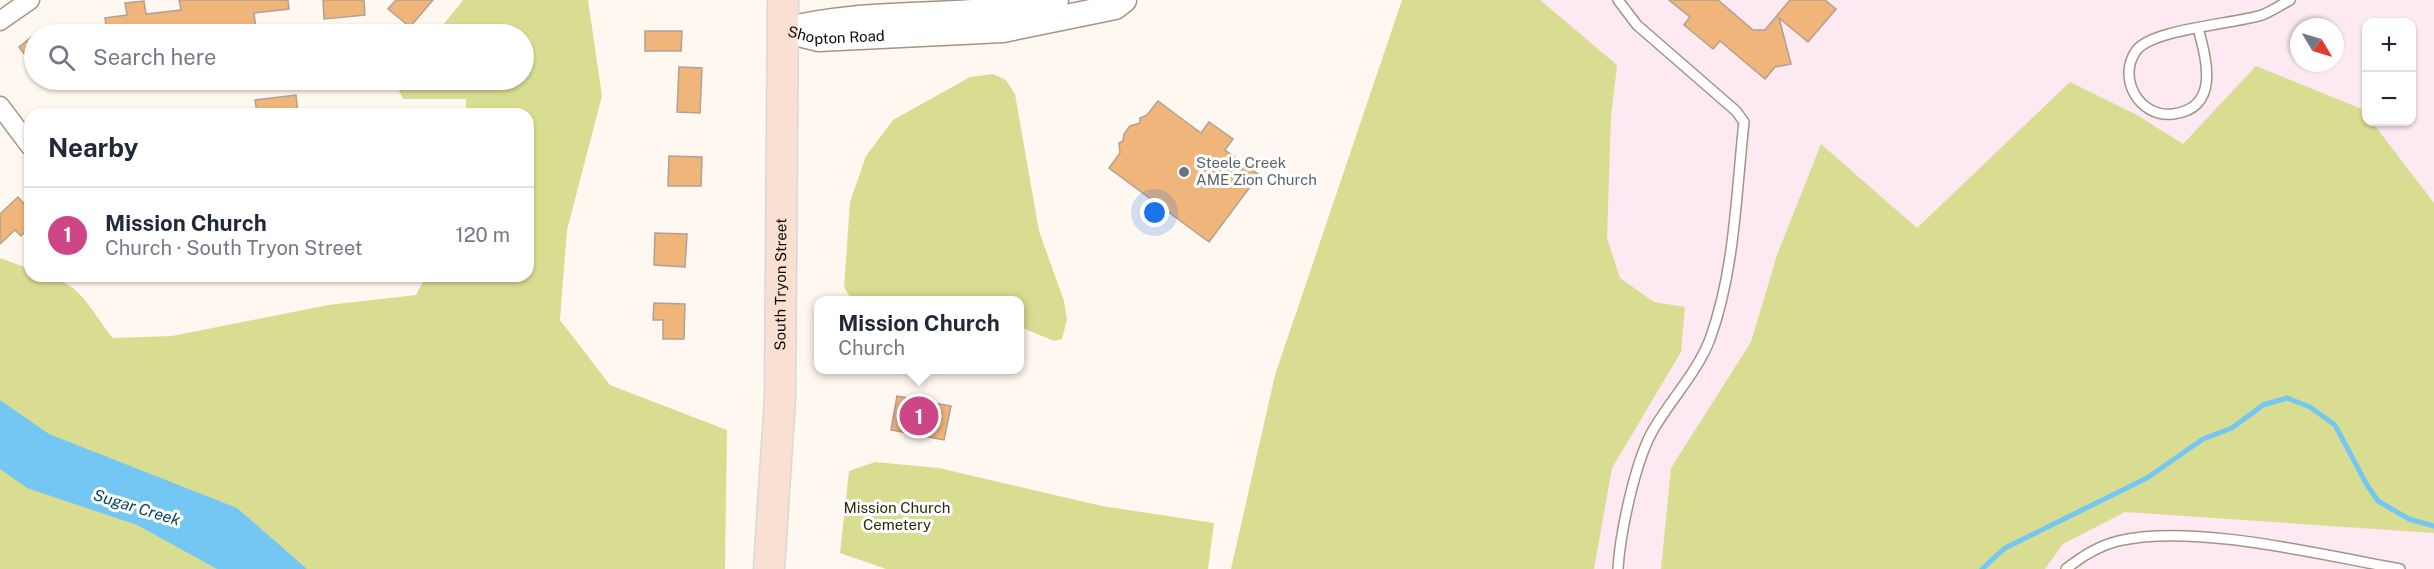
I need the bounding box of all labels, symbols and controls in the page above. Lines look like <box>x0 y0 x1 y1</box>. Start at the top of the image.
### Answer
north arrow <box>2290 18 2344 72</box>
map controls <box>2362 18 2416 126</box>
button: + <box>2362 18 2416 72</box>
street label: Shopton Road <box>786 23 885 47</box>
search box <box>24 24 534 90</box>
icon: search <box>45 41 78 74</box>
text: Search here <box>93 44 217 70</box>
button: − <box>2362 72 2416 126</box>
text: Nearby <box>48 132 138 163</box>
place label: Steele Creek AME Zion Church <box>1196 154 1317 188</box>
marker: Steele Creek AME Zion Church <box>1177 165 1191 179</box>
your location <box>1140 198 1169 227</box>
text: Mission Church <box>105 210 267 236</box>
street label: South Tryon Street <box>771 218 789 351</box>
text: 1 <box>63 223 72 247</box>
text: 120 m <box>456 223 510 247</box>
text: Church · South Tryon Street <box>105 236 363 260</box>
popup <box>814 296 1024 374</box>
text: Mission Church <box>838 310 1000 336</box>
text: Church <box>838 336 905 360</box>
pin: 1 <box>900 394 938 438</box>
water label: Sugar Creek <box>91 485 183 530</box>
park label: Mission Church Cemetery <box>844 499 950 533</box>

